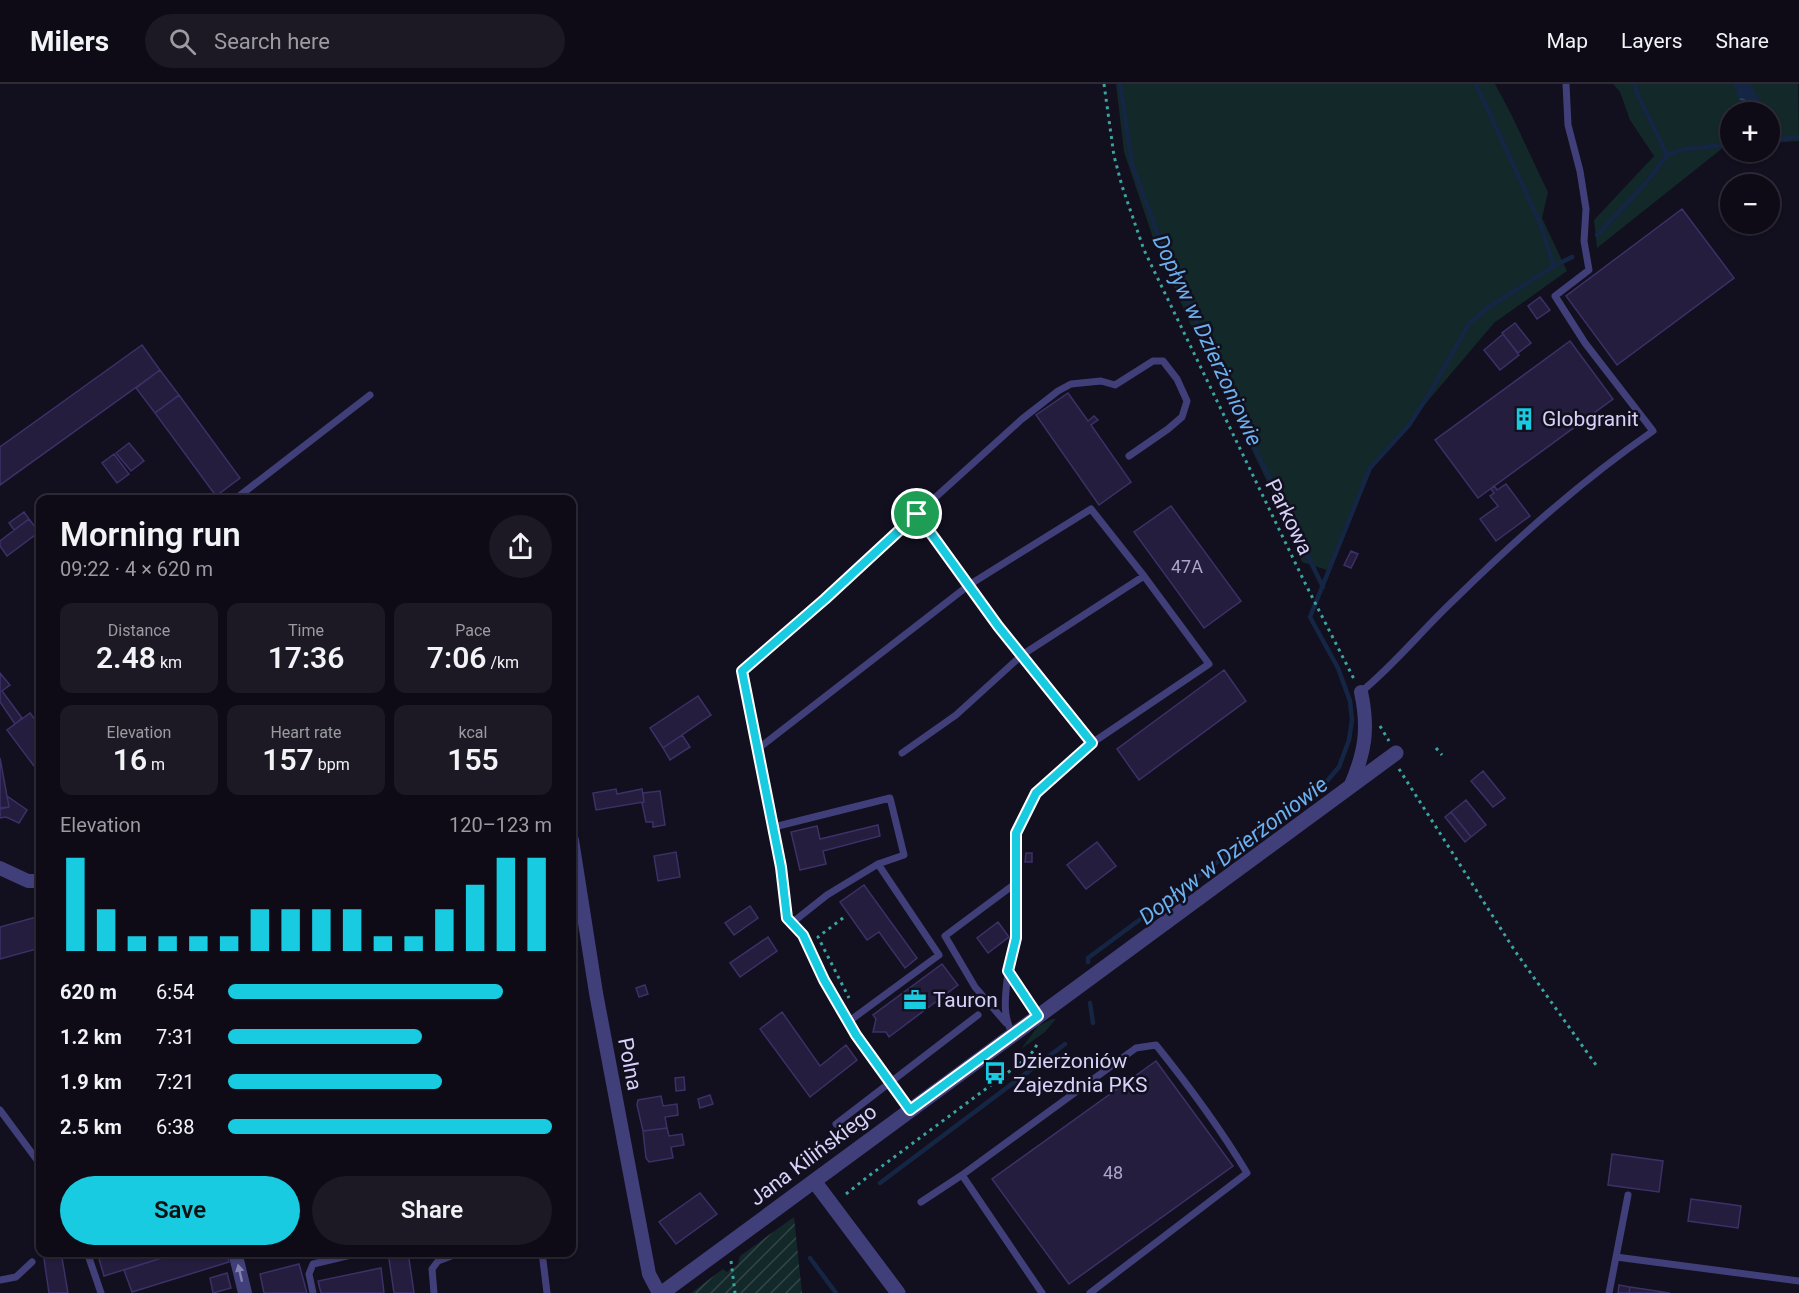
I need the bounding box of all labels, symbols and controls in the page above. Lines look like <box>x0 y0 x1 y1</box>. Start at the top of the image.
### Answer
search box <box>145 14 565 68</box>
text: Milers <box>30 25 109 58</box>
icon: search <box>166 25 199 58</box>
text: Search here <box>214 29 330 54</box>
text: Map <box>1546 29 1588 53</box>
text: Layers <box>1621 29 1682 53</box>
text: Share <box>1715 29 1769 53</box>
map controls <box>1720 102 1780 234</box>
button: + <box>1720 102 1780 162</box>
button: − <box>1720 174 1780 234</box>
water label: Dopływ w Dzierżoniowie <box>1148 231 1267 450</box>
building icon: Globgranit <box>1511 406 1537 432</box>
place label: Globgranit <box>1542 407 1639 431</box>
street label: Parkowa <box>1260 475 1318 559</box>
pin <box>891 488 942 539</box>
icon: arrive <box>900 497 933 530</box>
text: Morning run <box>60 515 241 554</box>
button: share <box>489 515 552 578</box>
house number: 47A <box>1171 556 1203 577</box>
text: 09:22 · 4 × 620 m <box>60 557 213 581</box>
text: Distance <box>108 621 170 640</box>
text: Time <box>288 621 324 640</box>
text: Pace <box>455 621 491 640</box>
text: 2.48 <box>96 640 156 675</box>
text: 17:36 <box>268 640 344 675</box>
text: 7:06 <box>427 640 486 675</box>
text: km <box>156 653 182 672</box>
text: /km <box>486 653 519 672</box>
text: Elevation <box>107 723 171 742</box>
text: Heart rate <box>270 723 342 742</box>
text: kcal <box>459 723 487 742</box>
text: 16 <box>113 742 147 777</box>
text: 157 <box>262 742 314 777</box>
text: 155 <box>447 742 499 777</box>
text: m <box>147 755 165 774</box>
text: bpm <box>314 755 350 774</box>
water label: Dopływ w Dzierżoniowie <box>1134 771 1332 929</box>
text: Elevation <box>60 813 141 837</box>
text: 120–123 m <box>449 813 552 837</box>
text: 620 m <box>60 980 117 1004</box>
text: 6:54 <box>156 980 195 1004</box>
office icon: Tauron <box>902 987 928 1013</box>
place label: Tauron <box>933 988 998 1012</box>
text: 1.2 km <box>60 1025 122 1049</box>
text: 7:31 <box>156 1025 195 1049</box>
street label: Polna <box>613 1036 647 1092</box>
place label: Dzierżoniów Zajezdnia PKS <box>1013 1049 1148 1097</box>
bus stop icon: Dzierżoniów Zajezdnia PKS <box>982 1060 1008 1086</box>
text: 1.9 km <box>60 1070 122 1094</box>
text: 7:21 <box>156 1070 195 1094</box>
street label: Jana Kilińskiego <box>745 1099 881 1211</box>
text: 2.5 km <box>60 1115 122 1139</box>
text: 6:38 <box>156 1115 195 1139</box>
house number: 48 <box>1103 1162 1123 1183</box>
button: Save <box>60 1176 300 1245</box>
button: Share <box>312 1176 552 1245</box>
one-way arrow <box>235 1263 244 1282</box>

